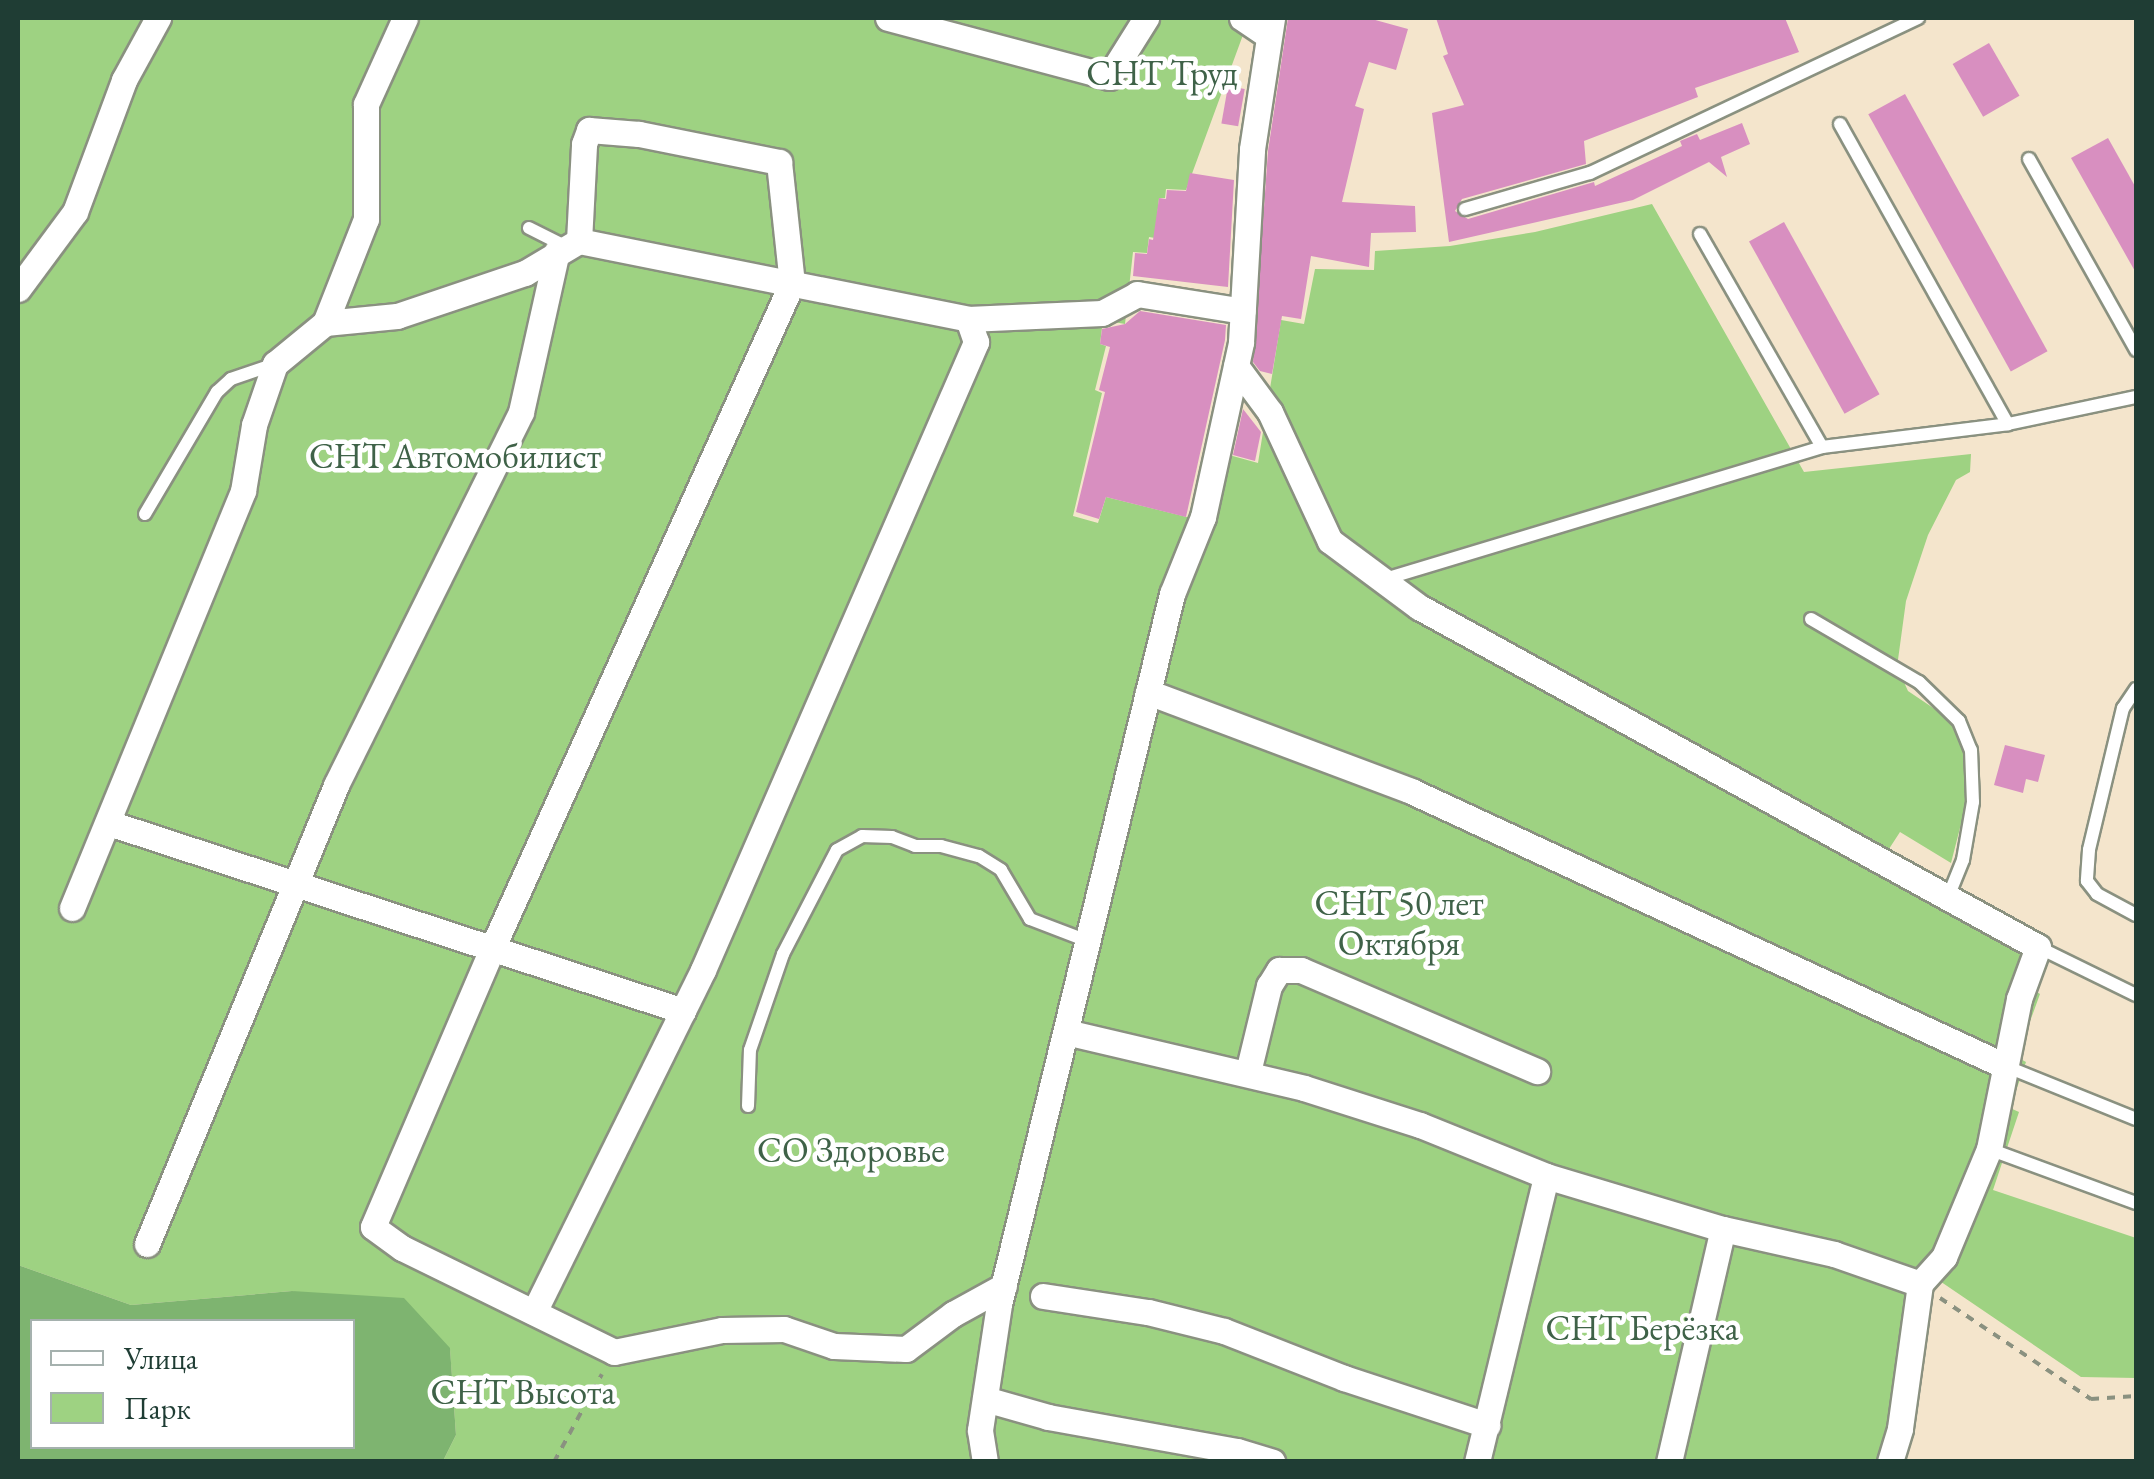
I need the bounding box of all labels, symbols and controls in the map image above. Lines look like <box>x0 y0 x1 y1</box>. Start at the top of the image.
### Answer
park label: СНТ Труд <box>1086 52 1238 94</box>
park label: СНТ Автомобилист <box>309 435 601 477</box>
park label: СНТ 50 лет Октября <box>1314 882 1484 964</box>
park label: СО Здоровье <box>757 1129 945 1171</box>
park label: СНТ Берёзка <box>1545 1307 1739 1349</box>
legend <box>30 1319 355 1449</box>
text: Улица <box>124 1339 198 1378</box>
park label: СНТ Высота <box>431 1371 615 1413</box>
text: Парк <box>124 1389 191 1428</box>

